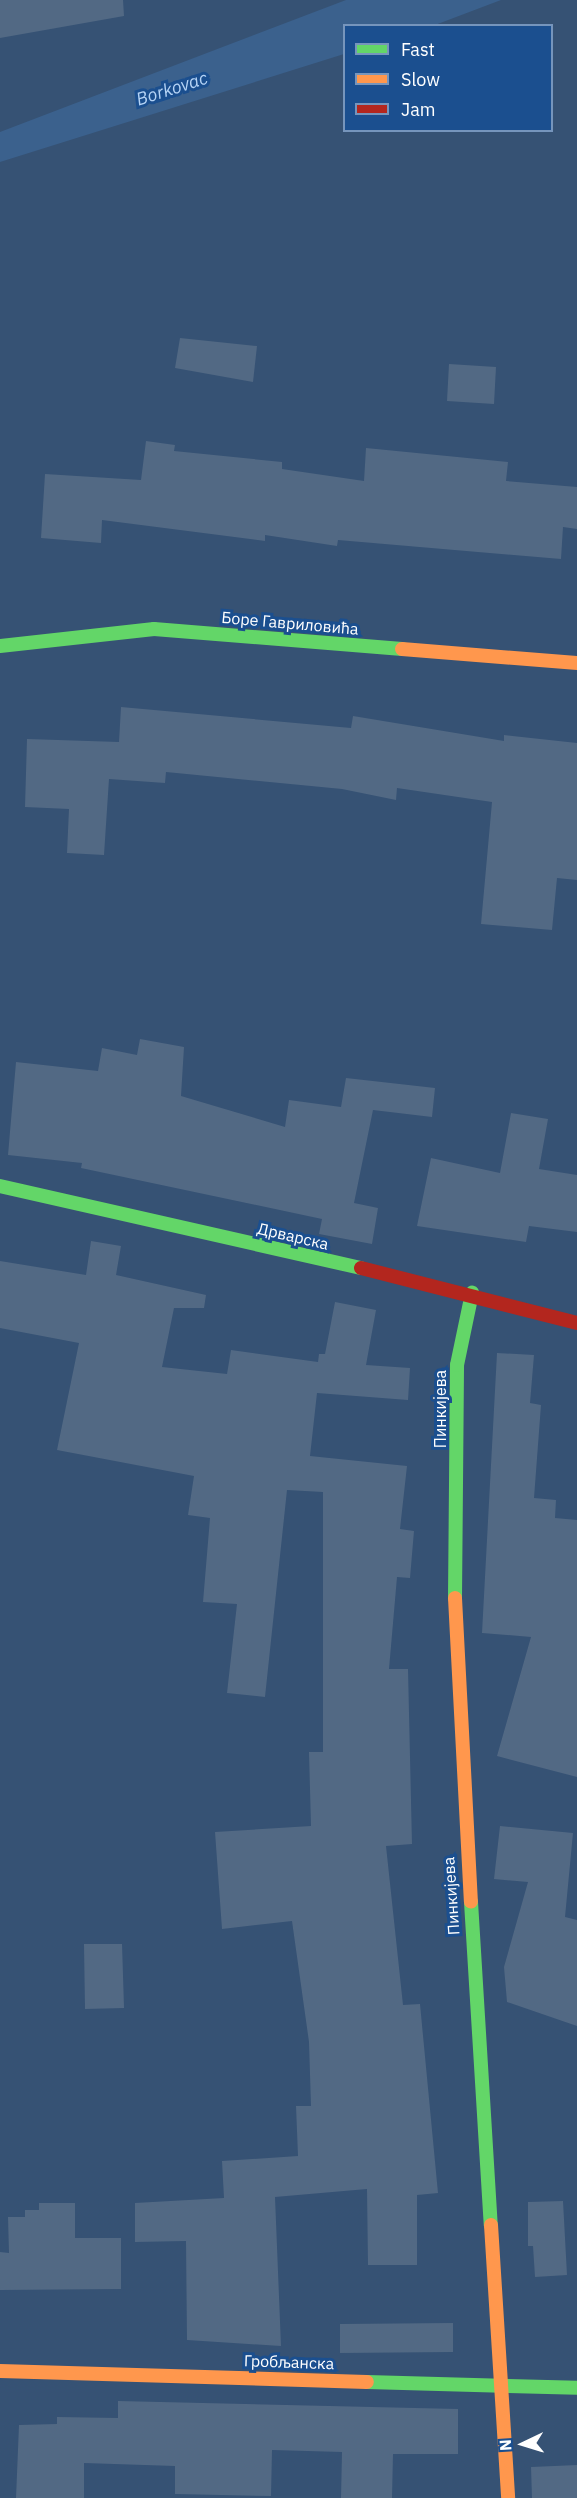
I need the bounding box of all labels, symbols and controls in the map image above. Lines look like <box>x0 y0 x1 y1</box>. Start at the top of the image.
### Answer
legend <box>343 24 553 132</box>
text: Fast <box>401 38 435 61</box>
water label: Borkovac <box>134 67 210 111</box>
text: Slow <box>401 68 440 91</box>
text: Jam <box>401 98 436 121</box>
street label: Боре Гавриловића <box>221 607 359 639</box>
street label: Дрварска <box>255 1218 331 1254</box>
street label: Пинкијева <box>430 1370 450 1448</box>
street label: Пинкијева <box>439 1856 463 1936</box>
street label: Гробљанска <box>244 2351 334 2373</box>
north arrow <box>493 2414 553 2474</box>
text: N <box>495 2439 515 2452</box>

